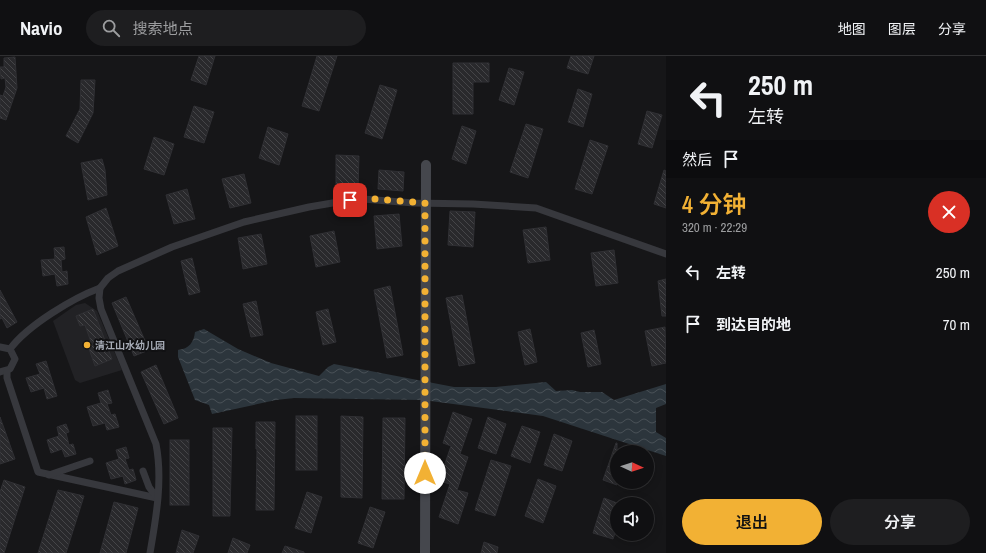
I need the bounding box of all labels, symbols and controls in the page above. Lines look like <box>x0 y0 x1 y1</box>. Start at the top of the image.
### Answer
search box <box>86 10 366 46</box>
text: Navio <box>20 15 62 41</box>
icon: search <box>100 17 122 39</box>
text: 搜索地点 <box>132 18 192 39</box>
text: 地图 <box>838 20 866 38</box>
text: 图层 <box>888 20 916 38</box>
text: 分享 <box>938 20 966 38</box>
text: 250 m <box>748 66 813 104</box>
icon: left <box>682 72 734 124</box>
text: 左转 <box>748 104 784 129</box>
icon: arrive <box>720 148 742 170</box>
text: 然后 <box>682 149 712 170</box>
pin <box>333 183 367 217</box>
text: 4 分钟 <box>682 188 746 220</box>
icon: arrive <box>339 189 361 211</box>
button: close <box>928 191 970 233</box>
text: 320 m · 22:29 <box>682 219 747 236</box>
icon: left <box>682 261 704 283</box>
text: 左转 <box>716 262 746 283</box>
text: 250 m <box>936 262 970 283</box>
icon: arrive <box>682 313 704 335</box>
text: 到达目的地 <box>716 314 791 335</box>
text: 70 m <box>943 314 970 335</box>
place label: 清江山水幼儿园 <box>95 339 165 352</box>
marker: 清江山水幼儿园 <box>82 340 92 350</box>
north arrow <box>610 445 654 489</box>
map controls <box>610 445 654 541</box>
position arrow <box>404 452 446 494</box>
button: sound <box>610 497 654 541</box>
button: 退出 <box>682 499 822 545</box>
button: 分享 <box>830 499 970 545</box>

